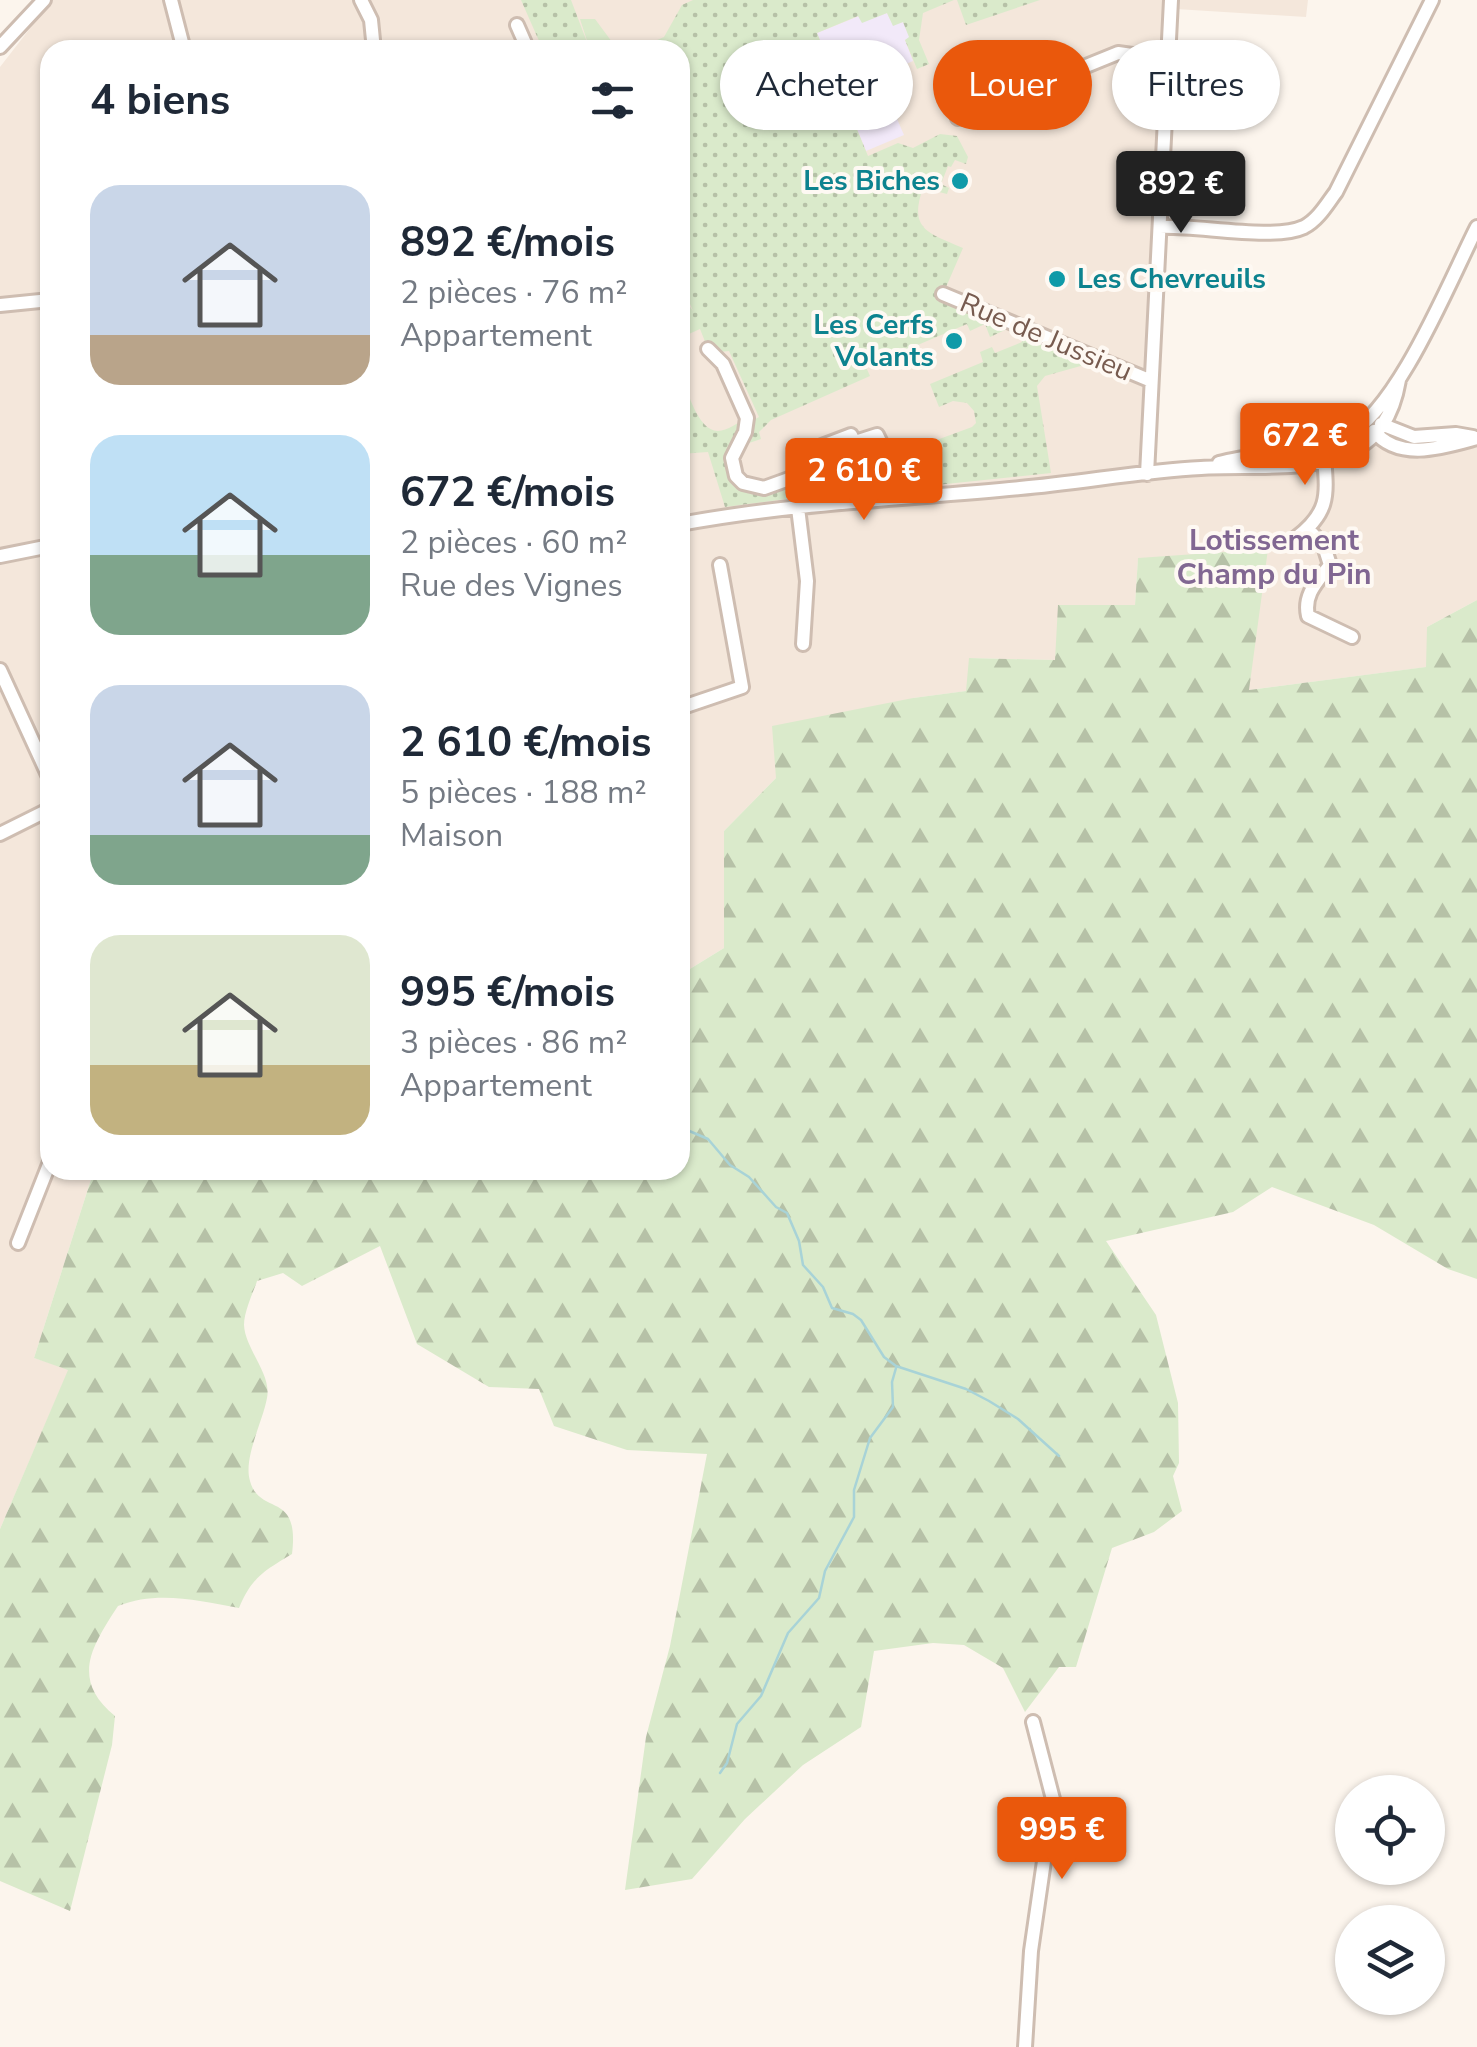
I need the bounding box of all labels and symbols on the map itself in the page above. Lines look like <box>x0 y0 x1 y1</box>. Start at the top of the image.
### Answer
pin: 892 € <box>1111 151 1251 236</box>
place label: Les Biches <box>803 162 940 200</box>
marker: Les Biches <box>949 170 971 192</box>
place label: Les Chevreuils <box>1077 260 1266 298</box>
marker: Les Chevreuils <box>1046 268 1068 290</box>
street label: Rue de Jussieu <box>954 284 1138 390</box>
place label: Les Cerfs Volants <box>813 306 934 376</box>
marker: Les Cerfs Volants <box>943 330 965 352</box>
pin: 672 € <box>1235 403 1375 488</box>
pin: 2 610 € <box>772 438 956 523</box>
district label: Lotissement Champ du Pin <box>1177 520 1371 595</box>
pin: 995 € <box>992 1797 1132 1882</box>

